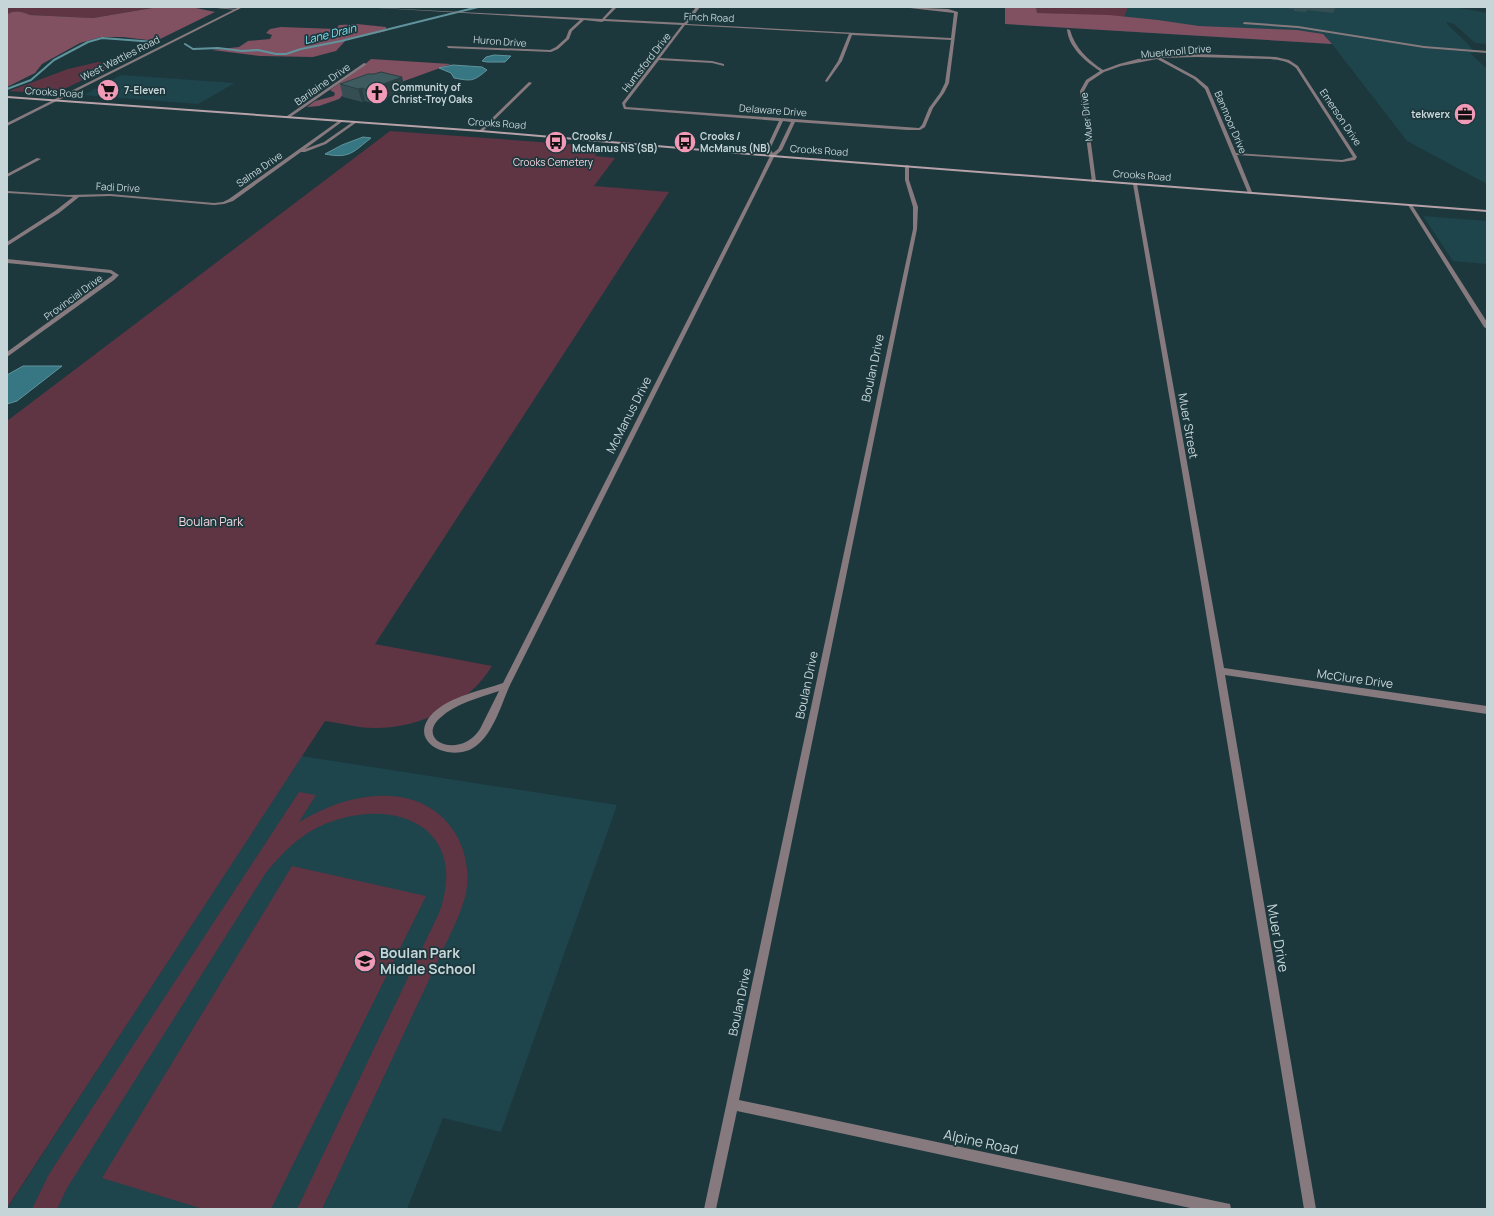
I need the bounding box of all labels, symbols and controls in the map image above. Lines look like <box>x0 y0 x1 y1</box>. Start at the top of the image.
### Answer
street label: Finch Road <box>684 9 735 25</box>
water label: Lane Drain <box>302 20 358 47</box>
street label: Huntsford Drive <box>618 29 674 95</box>
street label: West Wattles Road <box>78 32 162 84</box>
street label: Huron Drive <box>473 32 527 50</box>
street label: Muerknoll Drive <box>1140 41 1212 61</box>
street label: Barilaine Drive <box>291 60 353 108</box>
supermarket icon: 7-Eleven <box>95 77 121 103</box>
church icon: Community of Christ-Troy Oaks <box>364 80 390 106</box>
place label: Community of Christ-Troy Oaks <box>392 80 473 106</box>
street label: Crooks Road <box>24 83 84 101</box>
place label: 7-Eleven <box>124 83 165 97</box>
street label: Emerson Drive <box>1317 86 1365 148</box>
street label: Banmoor Drive <box>1211 88 1251 156</box>
street label: Muer Drive <box>1076 92 1096 142</box>
street label: Delaware Drive <box>739 101 808 119</box>
office icon: tekwerx <box>1452 101 1478 127</box>
place label: tekwerx <box>1411 107 1450 121</box>
street label: Crooks Road <box>467 114 527 132</box>
bus stop icon: Crooks / McManus NS (SB) <box>543 129 569 155</box>
place label: Crooks / McManus NS (SB) <box>572 129 658 155</box>
bus stop icon: Crooks / McManus (NB) <box>672 129 698 155</box>
place label: Crooks / McManus (NB) <box>700 129 771 155</box>
street label: Crooks Road <box>789 141 849 159</box>
street label: Salma Drive <box>233 148 285 190</box>
park label: Crooks Cemetery <box>513 155 594 169</box>
street label: Crooks Road <box>1112 166 1172 184</box>
street label: Fadi Drive <box>96 179 141 195</box>
street label: Provincial Drive <box>41 271 105 323</box>
street label: Boulan Drive <box>857 333 888 403</box>
street label: McManus Drive <box>602 373 655 456</box>
street label: Muer Street <box>1174 392 1203 460</box>
park label: Boulan Park <box>179 513 244 530</box>
street label: Boulan Drive <box>791 650 822 720</box>
street label: McClure Drive <box>1316 665 1394 692</box>
street label: Muer Drive <box>1263 902 1294 973</box>
place label: Boulan Park Middle School <box>380 943 476 978</box>
school or university icon: Boulan Park Middle School <box>352 948 378 974</box>
street label: Boulan Drive <box>724 967 755 1037</box>
street label: Alpine Road <box>942 1124 1020 1159</box>

